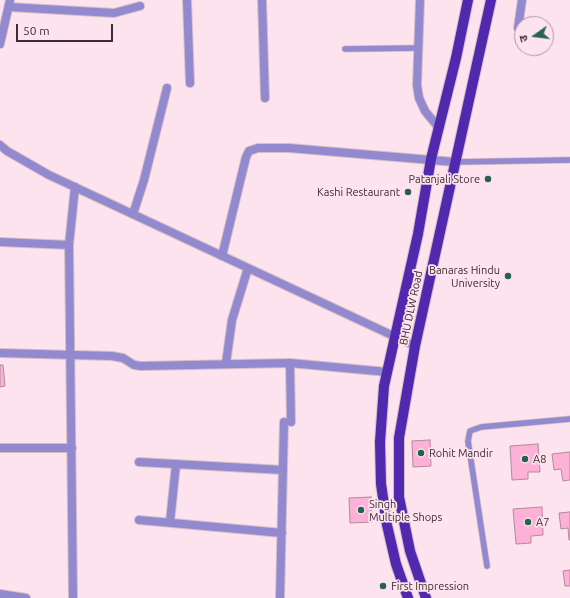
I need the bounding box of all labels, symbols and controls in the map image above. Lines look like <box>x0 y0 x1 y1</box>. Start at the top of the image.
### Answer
scale bar <box>18 16 115 42</box>
north arrow <box>514 16 554 56</box>
text: 50 m <box>23 24 50 37</box>
text: उ <box>517 34 530 43</box>
place label: Patanjali Store <box>409 172 480 186</box>
marker: Patanjali Store <box>483 174 493 184</box>
place label: Kashi Restaurant <box>317 185 400 199</box>
marker: Kashi Restaurant <box>403 187 413 197</box>
place label: Banaras Hindu University <box>429 263 500 289</box>
street label: BHU DLW Road <box>397 270 425 346</box>
marker: Banaras Hindu University <box>503 271 513 281</box>
place label: Rohit Mandir <box>429 446 493 460</box>
marker: Rohit Mandir <box>416 448 426 458</box>
place label: A8 <box>533 452 546 466</box>
marker: A8 <box>520 454 530 464</box>
place label: Singh Multiple Shops <box>369 497 442 523</box>
marker: Singh Multiple Shops <box>356 505 366 515</box>
place label: A7 <box>536 515 549 529</box>
marker: A7 <box>523 517 533 527</box>
place label: First Impression <box>391 579 469 593</box>
marker: First Impression <box>378 581 388 591</box>

